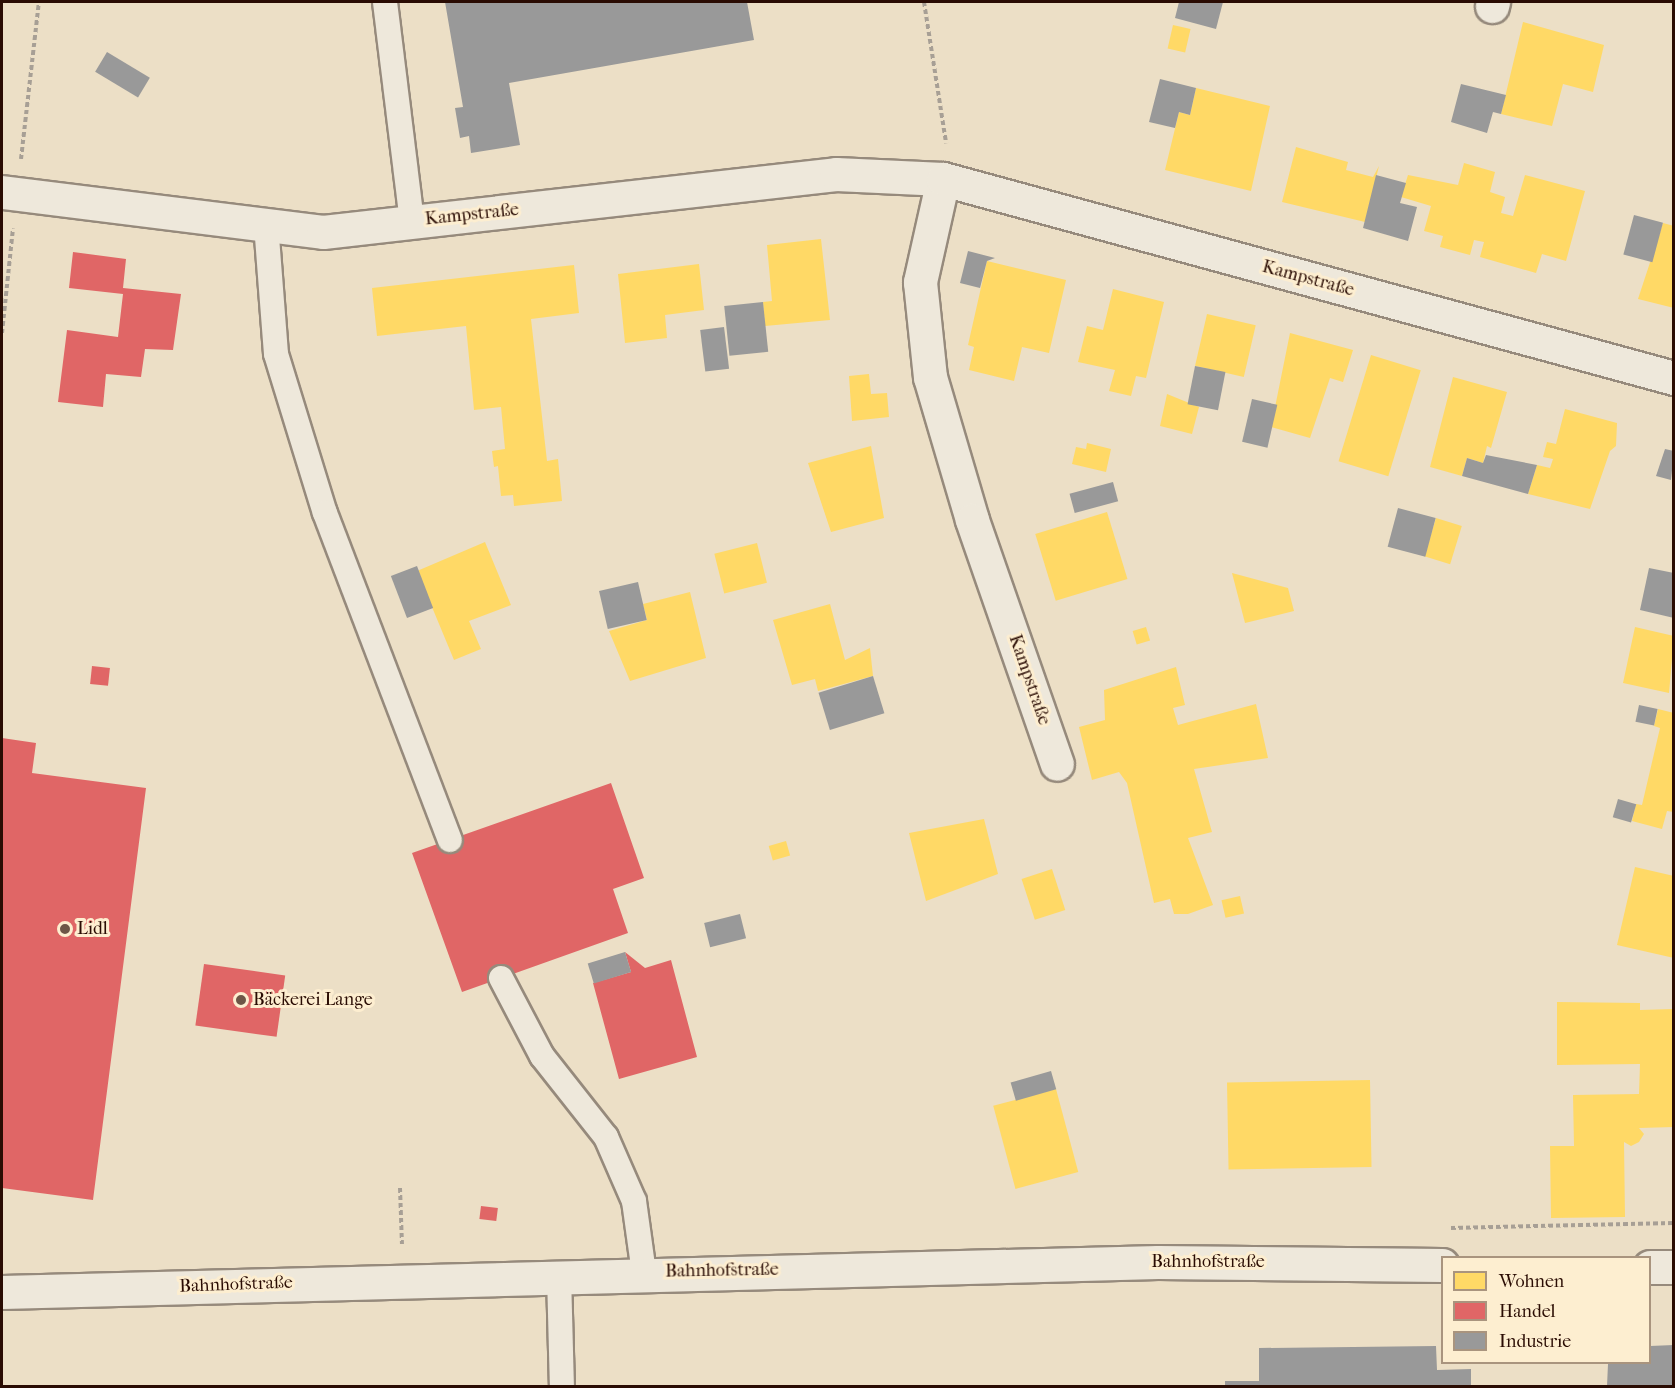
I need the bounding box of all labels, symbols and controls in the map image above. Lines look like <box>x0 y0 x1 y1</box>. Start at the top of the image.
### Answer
street label: Kampstraße <box>424 199 520 231</box>
street label: Kampstraße <box>1260 256 1356 302</box>
street label: Kampstraße <box>1003 632 1055 728</box>
place label: Lidl <box>77 918 108 940</box>
marker: Lidl <box>58 922 72 936</box>
place label: Bäckerei Lange <box>253 989 373 1011</box>
marker: Bäckerei Lange <box>234 993 248 1007</box>
street label: Bahnhofstraße <box>1151 1251 1265 1273</box>
legend <box>1441 1256 1651 1364</box>
street label: Bahnhofstraße <box>665 1259 779 1283</box>
text: Wohnen <box>1499 1271 1564 1292</box>
street label: Bahnhofstraße <box>179 1272 293 1298</box>
text: Handel <box>1499 1301 1556 1322</box>
text: Industrie <box>1499 1331 1571 1352</box>

